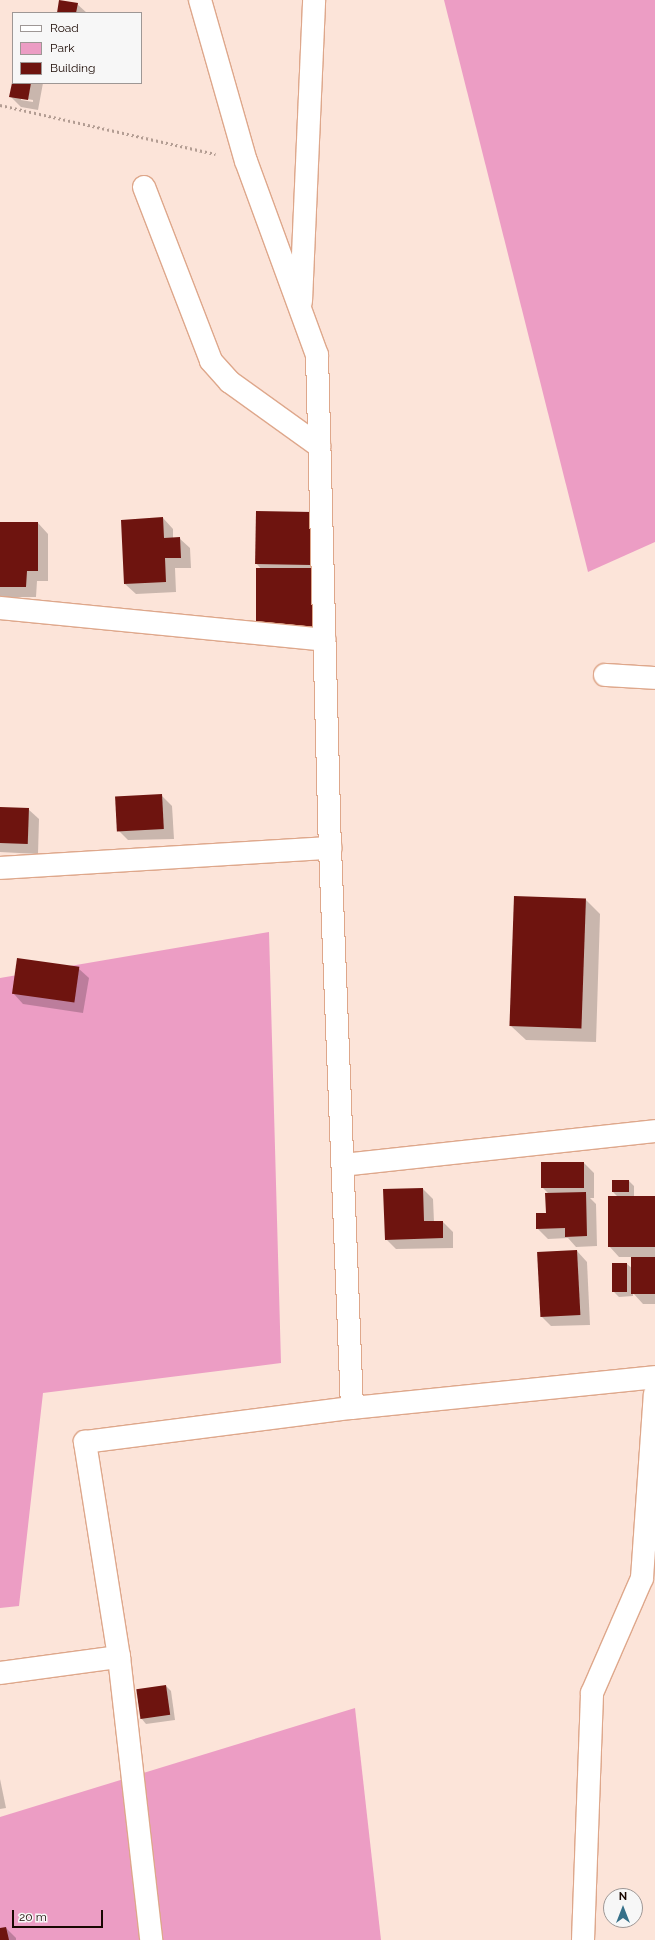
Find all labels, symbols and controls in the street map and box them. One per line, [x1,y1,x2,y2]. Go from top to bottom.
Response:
legend [12,12,142,84]
text: Road [50,21,79,35]
text: Park [50,41,75,55]
text: Building [50,61,96,75]
north arrow [603,1888,643,1928]
text: N [619,1890,627,1903]
scale bar [14,1902,105,1928]
text: 20 m [19,1910,47,1924]

